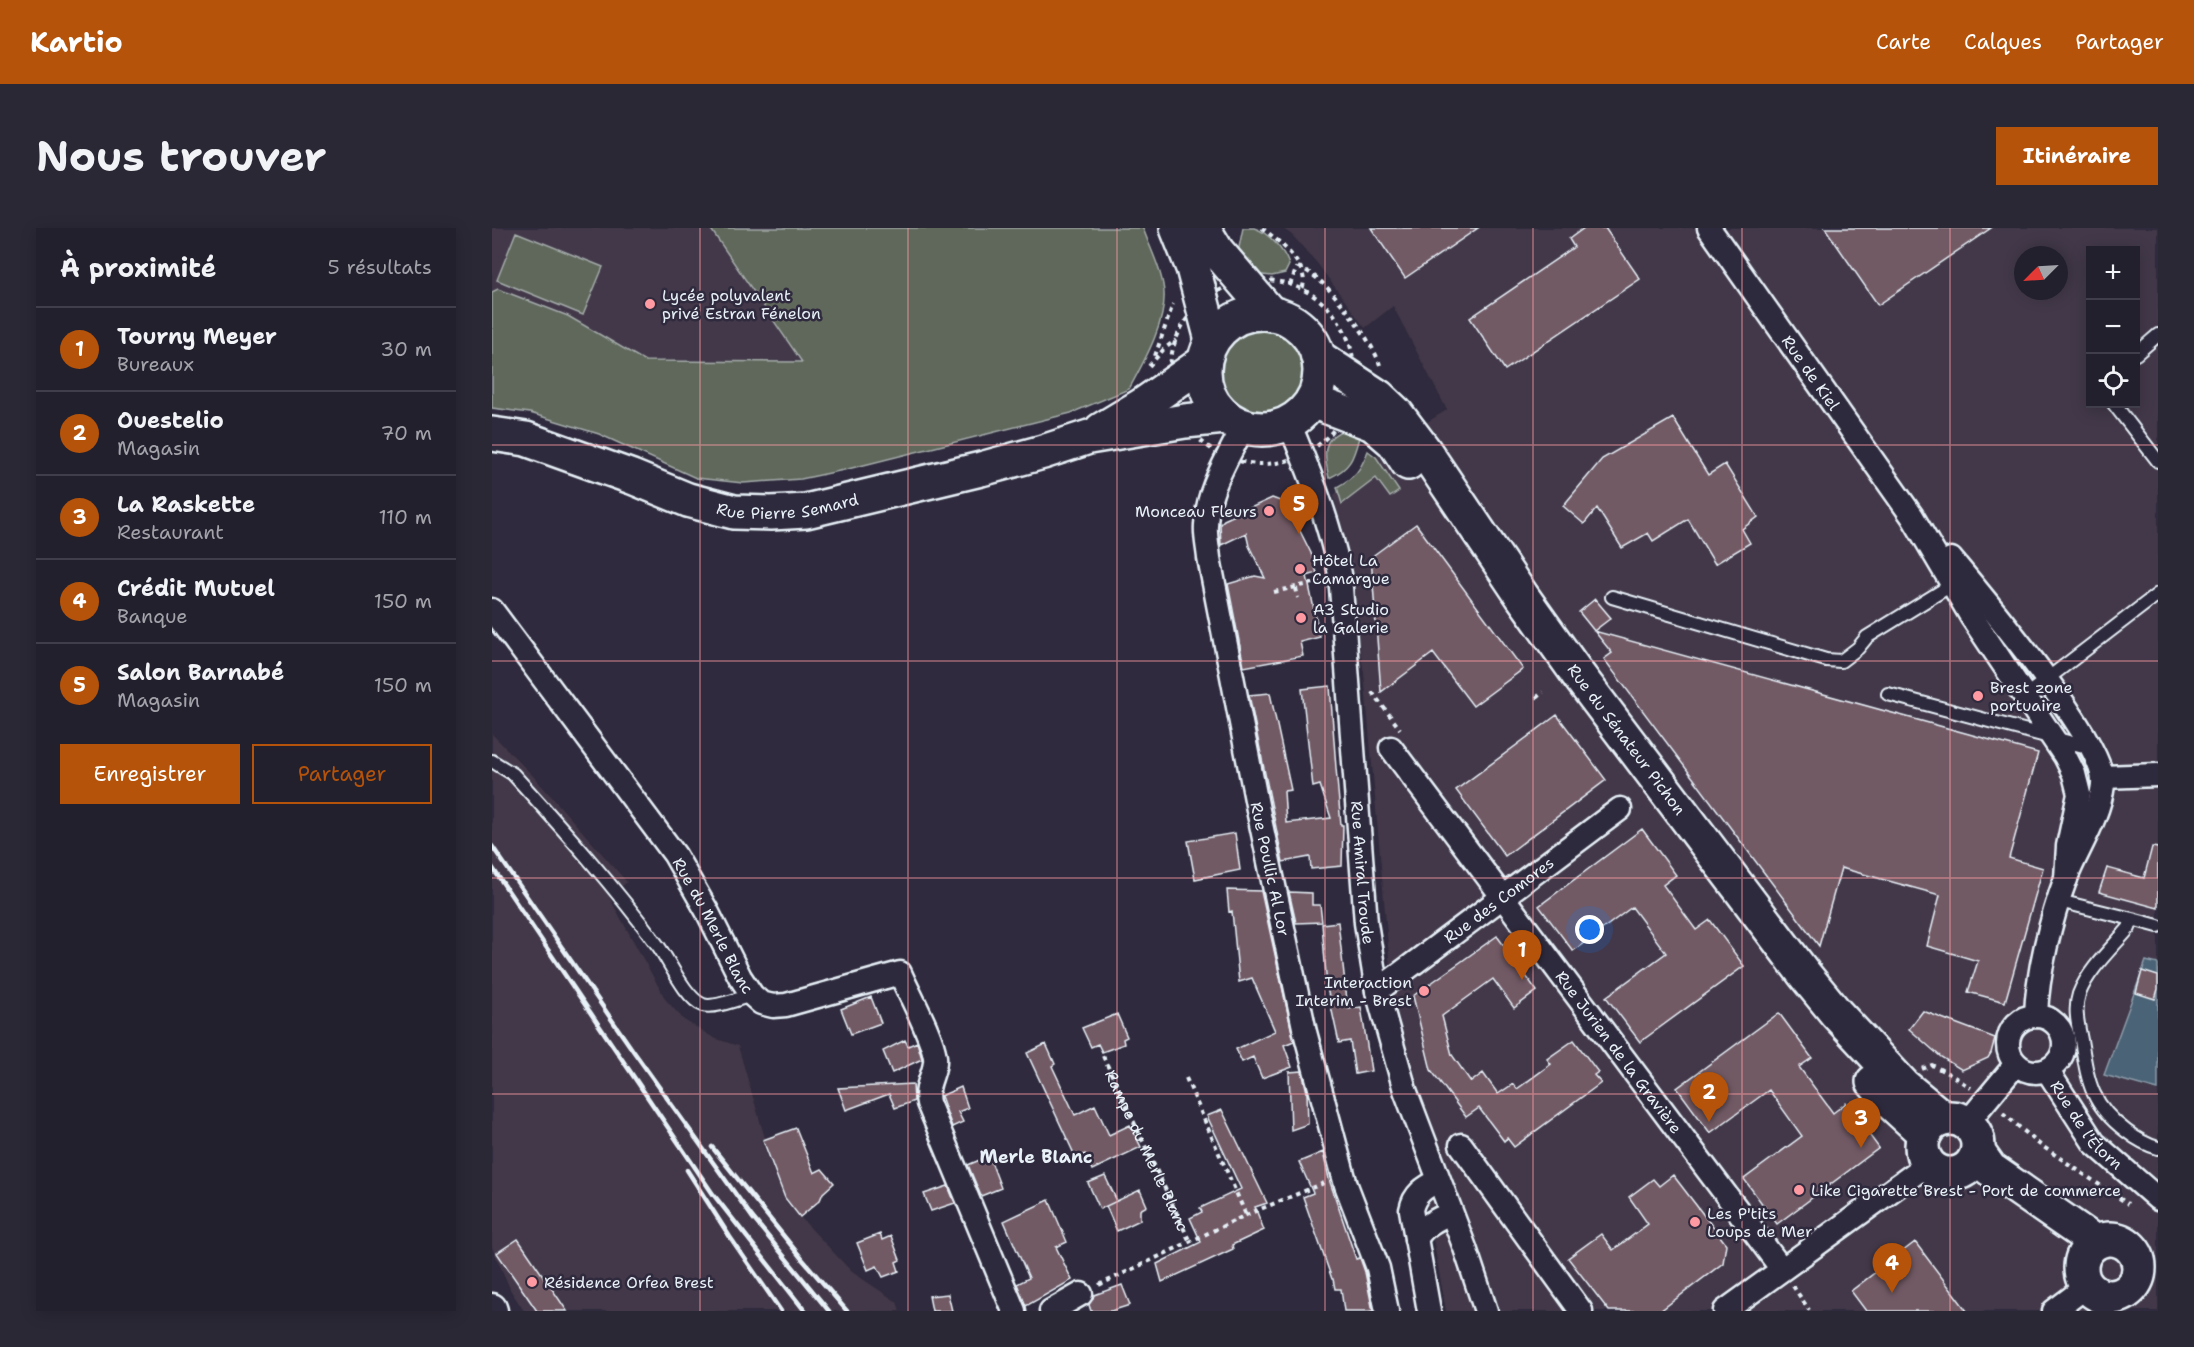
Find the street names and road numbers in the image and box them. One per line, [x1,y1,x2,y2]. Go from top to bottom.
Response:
street label: Rue de Kiel [1777,331,1844,415]
street label: Rue Pierre Semard [714,489,860,524]
street label: Rue du Sénateur Pichon [1563,660,1690,819]
street label: Rue Poullic Al Lor [1246,800,1294,938]
street label: Rue Amiral Troude [1346,800,1379,946]
street label: Rue des Comores [1440,852,1558,948]
street label: Rue du Merle Blanc [668,854,758,998]
street label: Rue Jurien de la Gravière [1551,967,1687,1138]
street label: Rampe du Merle Blanc [1100,1067,1193,1234]
street label: Rue de l'Élorn [2045,1077,2127,1174]

